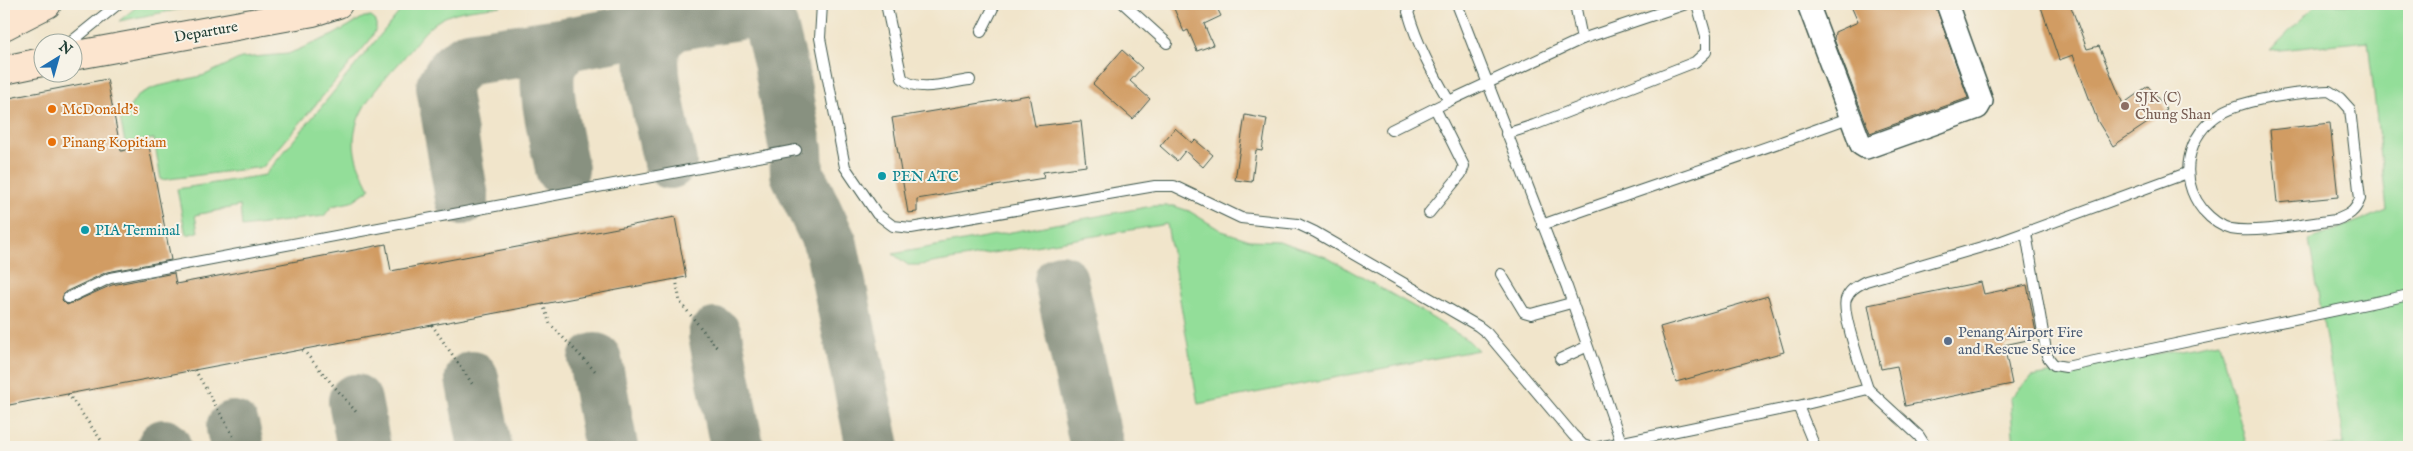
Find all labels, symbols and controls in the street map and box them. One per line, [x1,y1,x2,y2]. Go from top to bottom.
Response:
street label: Departure [173,17,239,47]
north arrow [32,32,82,82]
text: N [54,37,75,59]
place label: SJK (C) Chung Shan [2135,88,2211,124]
place label: McDonald's [62,100,138,119]
marker: SJK (C) Chung Shan [2119,100,2131,112]
marker: McDonald's [46,103,58,115]
place label: Pinang Kopitiam [62,133,167,152]
marker: Pinang Kopitiam [46,136,58,148]
place label: PEN ATC [892,167,959,186]
marker: PEN ATC [876,170,888,182]
place label: PIA Terminal [95,221,181,240]
marker: PIA Terminal [79,224,91,236]
place label: Penang Airport Fire and Rescue Service [1958,323,2083,359]
marker: Penang Airport Fire and Rescue Service [1942,335,1954,347]

